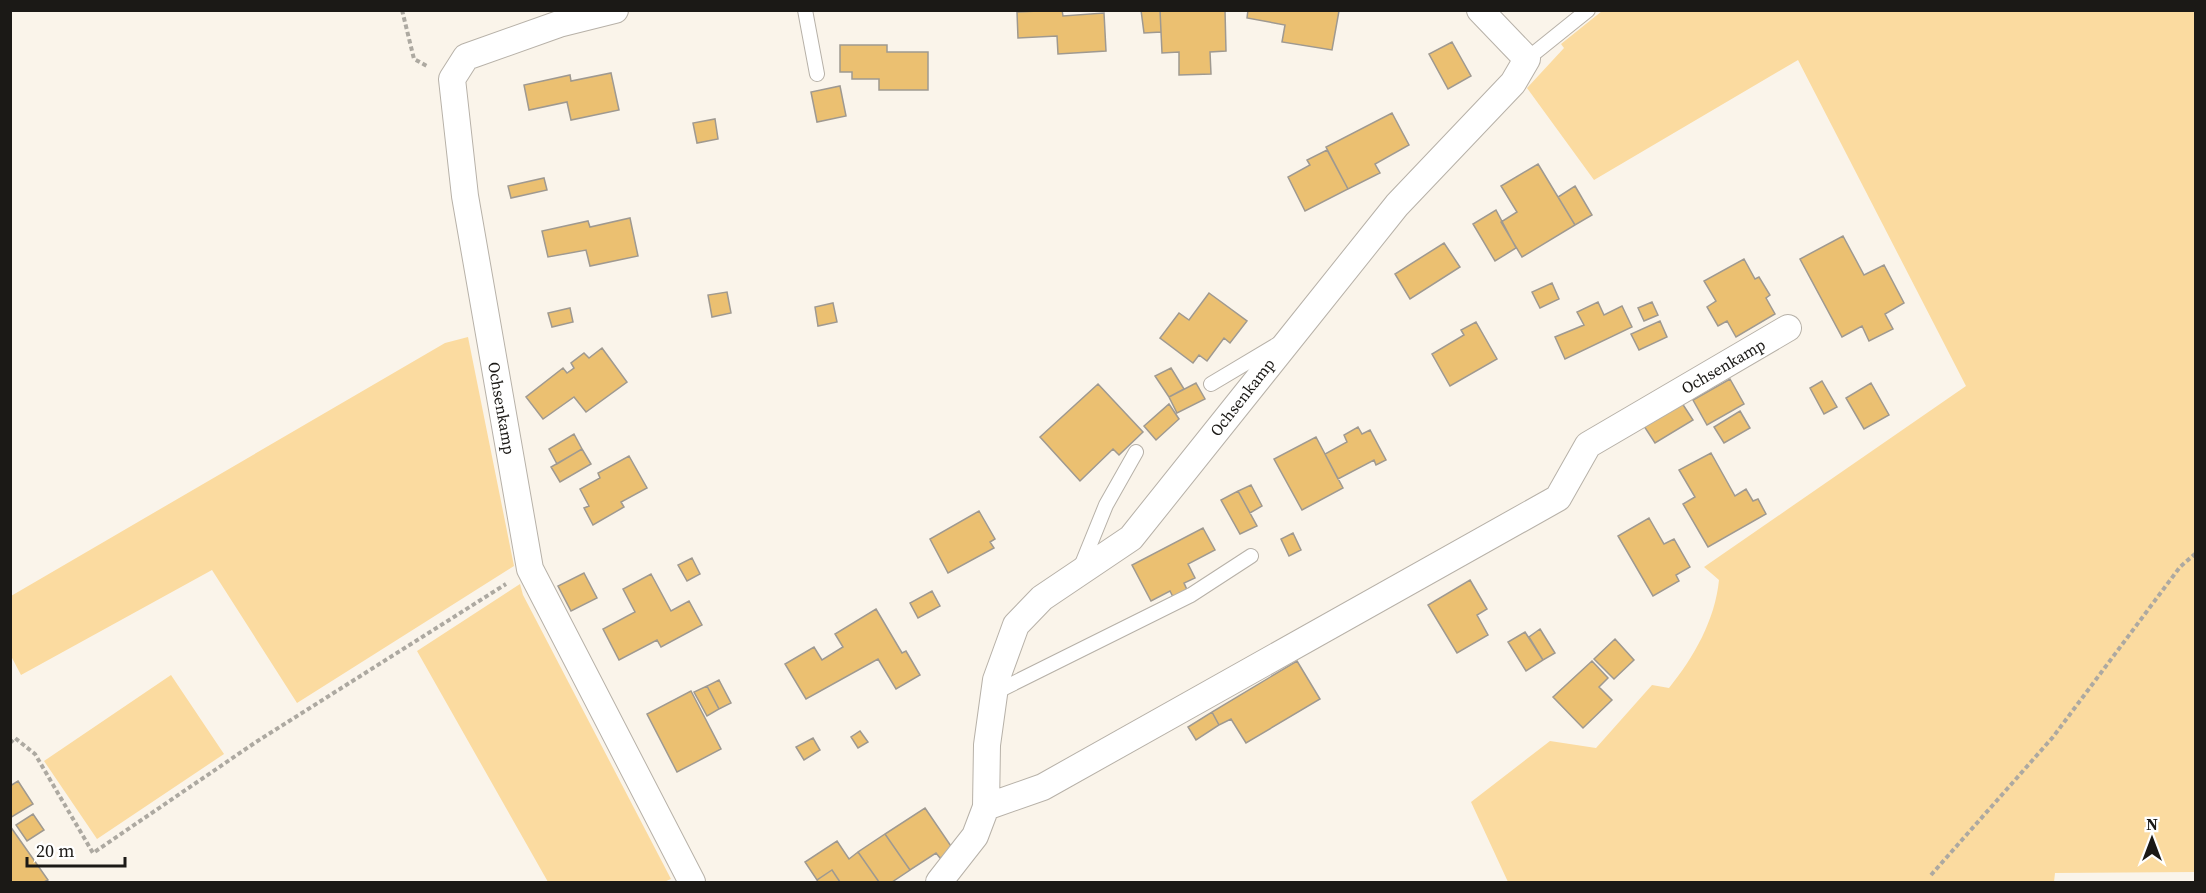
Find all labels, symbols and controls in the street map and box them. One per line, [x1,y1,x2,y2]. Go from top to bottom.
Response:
street label: Ochsenkamp [1677,333,1769,399]
street label: Ochsenkamp [1204,353,1280,441]
street label: Ochsenkamp [483,360,521,456]
north arrow [2122,809,2182,869]
text: N [2146,813,2158,835]
scale bar [27,830,124,868]
text: 20 m [36,838,74,863]

